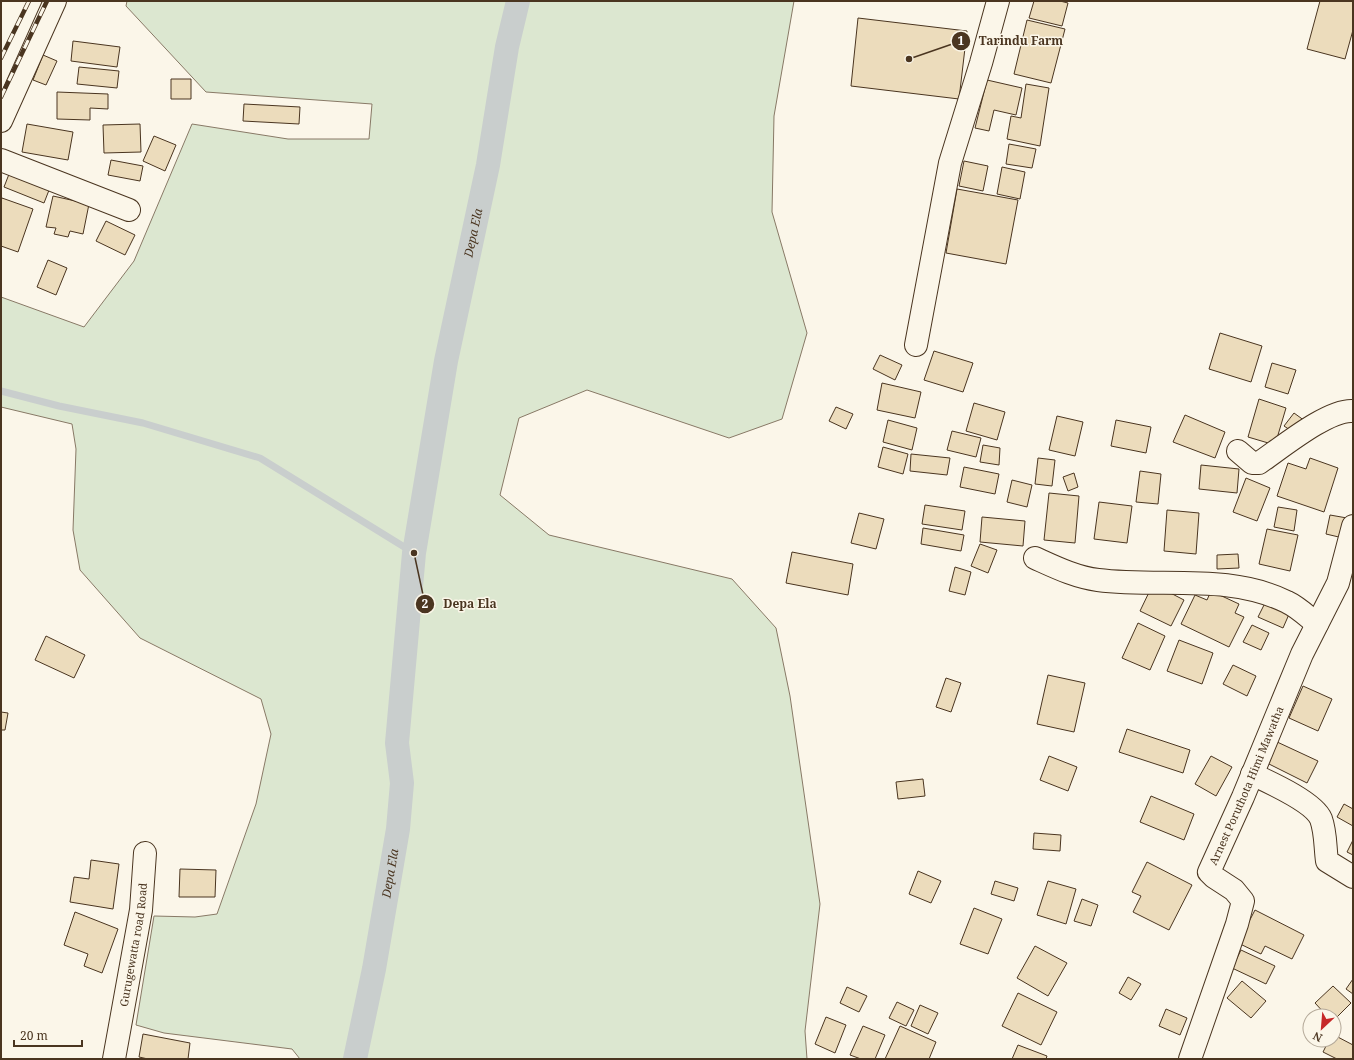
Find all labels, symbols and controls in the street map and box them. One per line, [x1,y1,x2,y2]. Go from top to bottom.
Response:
callout: Tarindu Farm [951,29,1071,53]
text: 1 [958,32,965,49]
text: Tarindu Farm [979,32,1063,49]
water label: Depa Ela [459,207,487,260]
callout: Depa Ela [415,592,504,616]
text: 2 [422,595,429,612]
text: Depa Ela [443,595,497,612]
street label: Arnest Poruthota Himi Mawatha [1205,704,1287,867]
water label: Depa Ela [377,847,402,900]
street label: Gurugewatta road Road [116,882,150,1008]
north arrow [1302,1008,1342,1048]
scale bar [14,1022,82,1048]
text: 20 m [20,1027,48,1044]
text: N [1310,1029,1325,1046]

